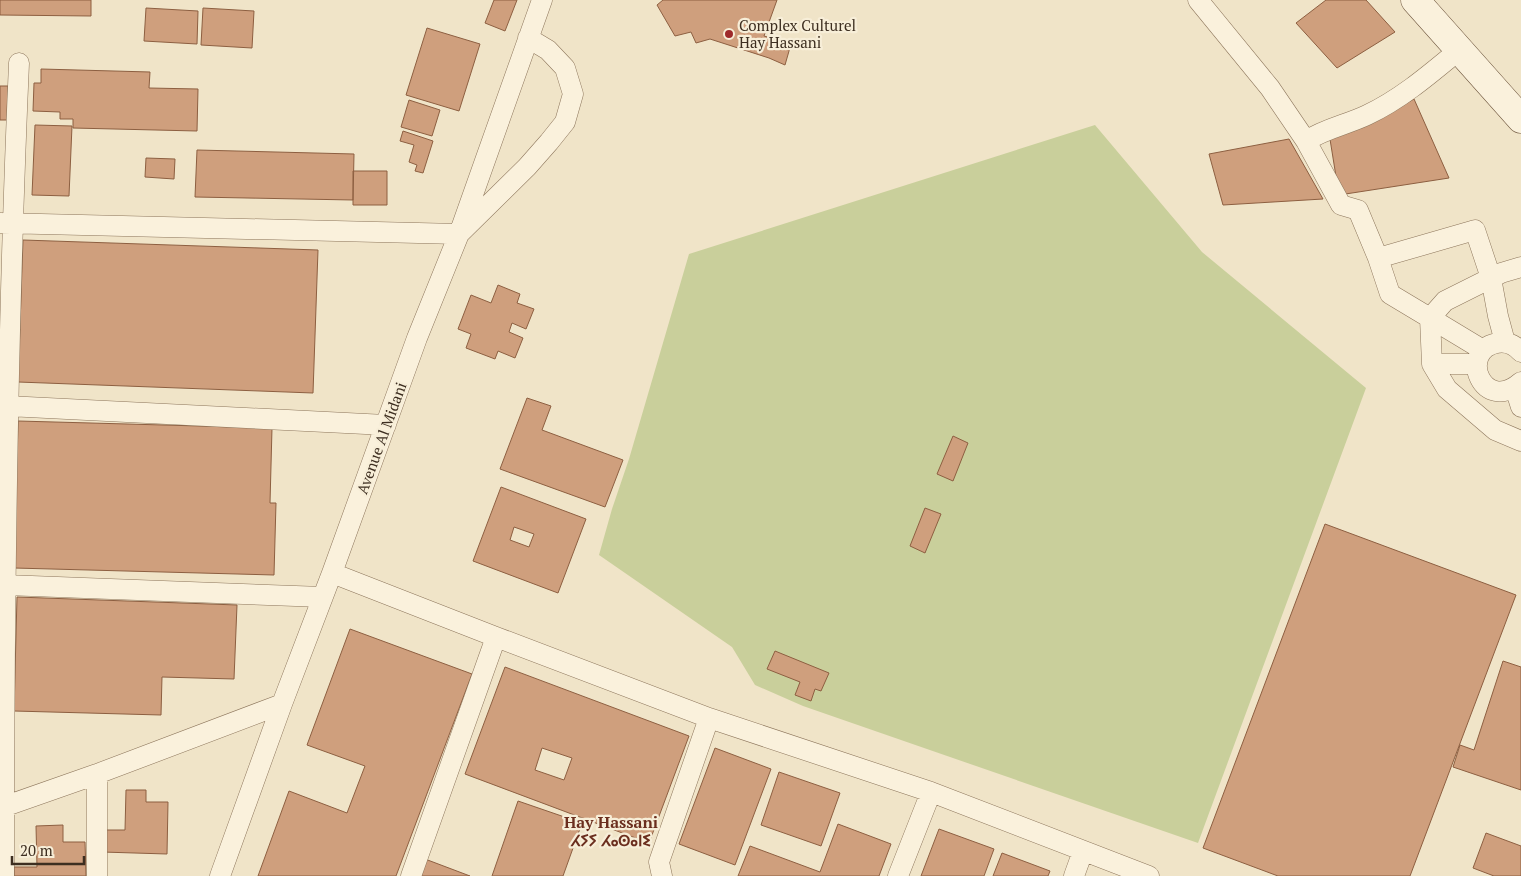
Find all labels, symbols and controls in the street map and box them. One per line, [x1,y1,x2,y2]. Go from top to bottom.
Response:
place label: Complex Culturel Hay Hassani [739,15,856,52]
marker: Complex Culturel Hay Hassani [723,28,735,40]
street label: Avenue Al Midani [351,379,411,497]
district label: Hay Hassani ⵃⵢⵢ ⵃⴰⵙⴰⵏⵉ [564,811,658,851]
scale bar [12,834,85,866]
text: 20 m [20,840,53,860]

